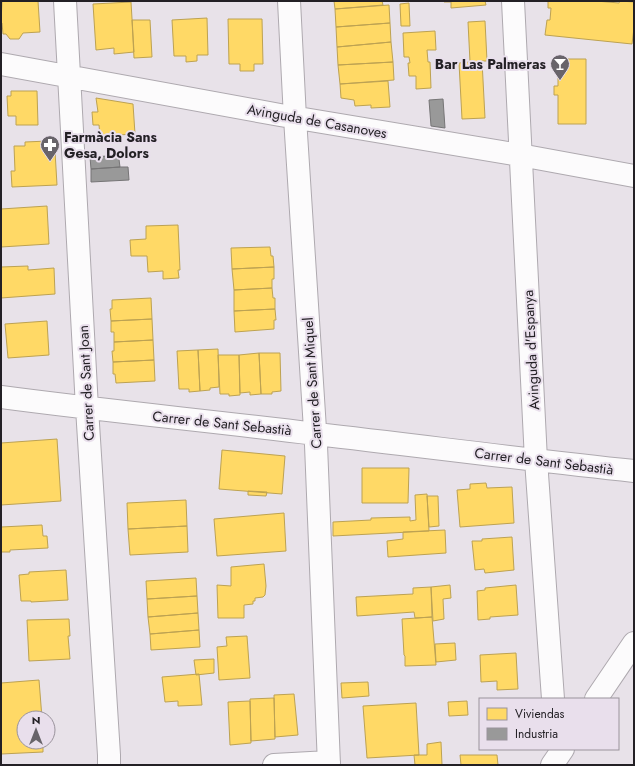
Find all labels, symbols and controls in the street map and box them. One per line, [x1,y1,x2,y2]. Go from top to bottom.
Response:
bar icon: Bar Las Palmeras [549,53,571,81]
place label: Bar Las Palmeras [435,54,547,74]
street label: Avinguda de Casanoves [246,99,389,143]
place label: Farmàcia Sans Gesa, Dolors [64,127,158,163]
pharmacy icon: Farmàcia Sans Gesa, Dolors [39,134,61,162]
street label: Avinguda d'Espanya [518,289,544,411]
street label: Carrer de Sant Miquel [297,317,327,449]
street label: Carrer de Sant Joan [73,325,99,441]
street label: Carrer de Sant Sebastià [152,406,292,440]
street label: Carrer de Sant Sebastià [473,443,615,479]
legend [479,698,619,750]
text: Viviendas [515,705,565,723]
north arrow [16,710,56,750]
text: N [32,712,40,728]
text: Industria [515,725,558,743]

